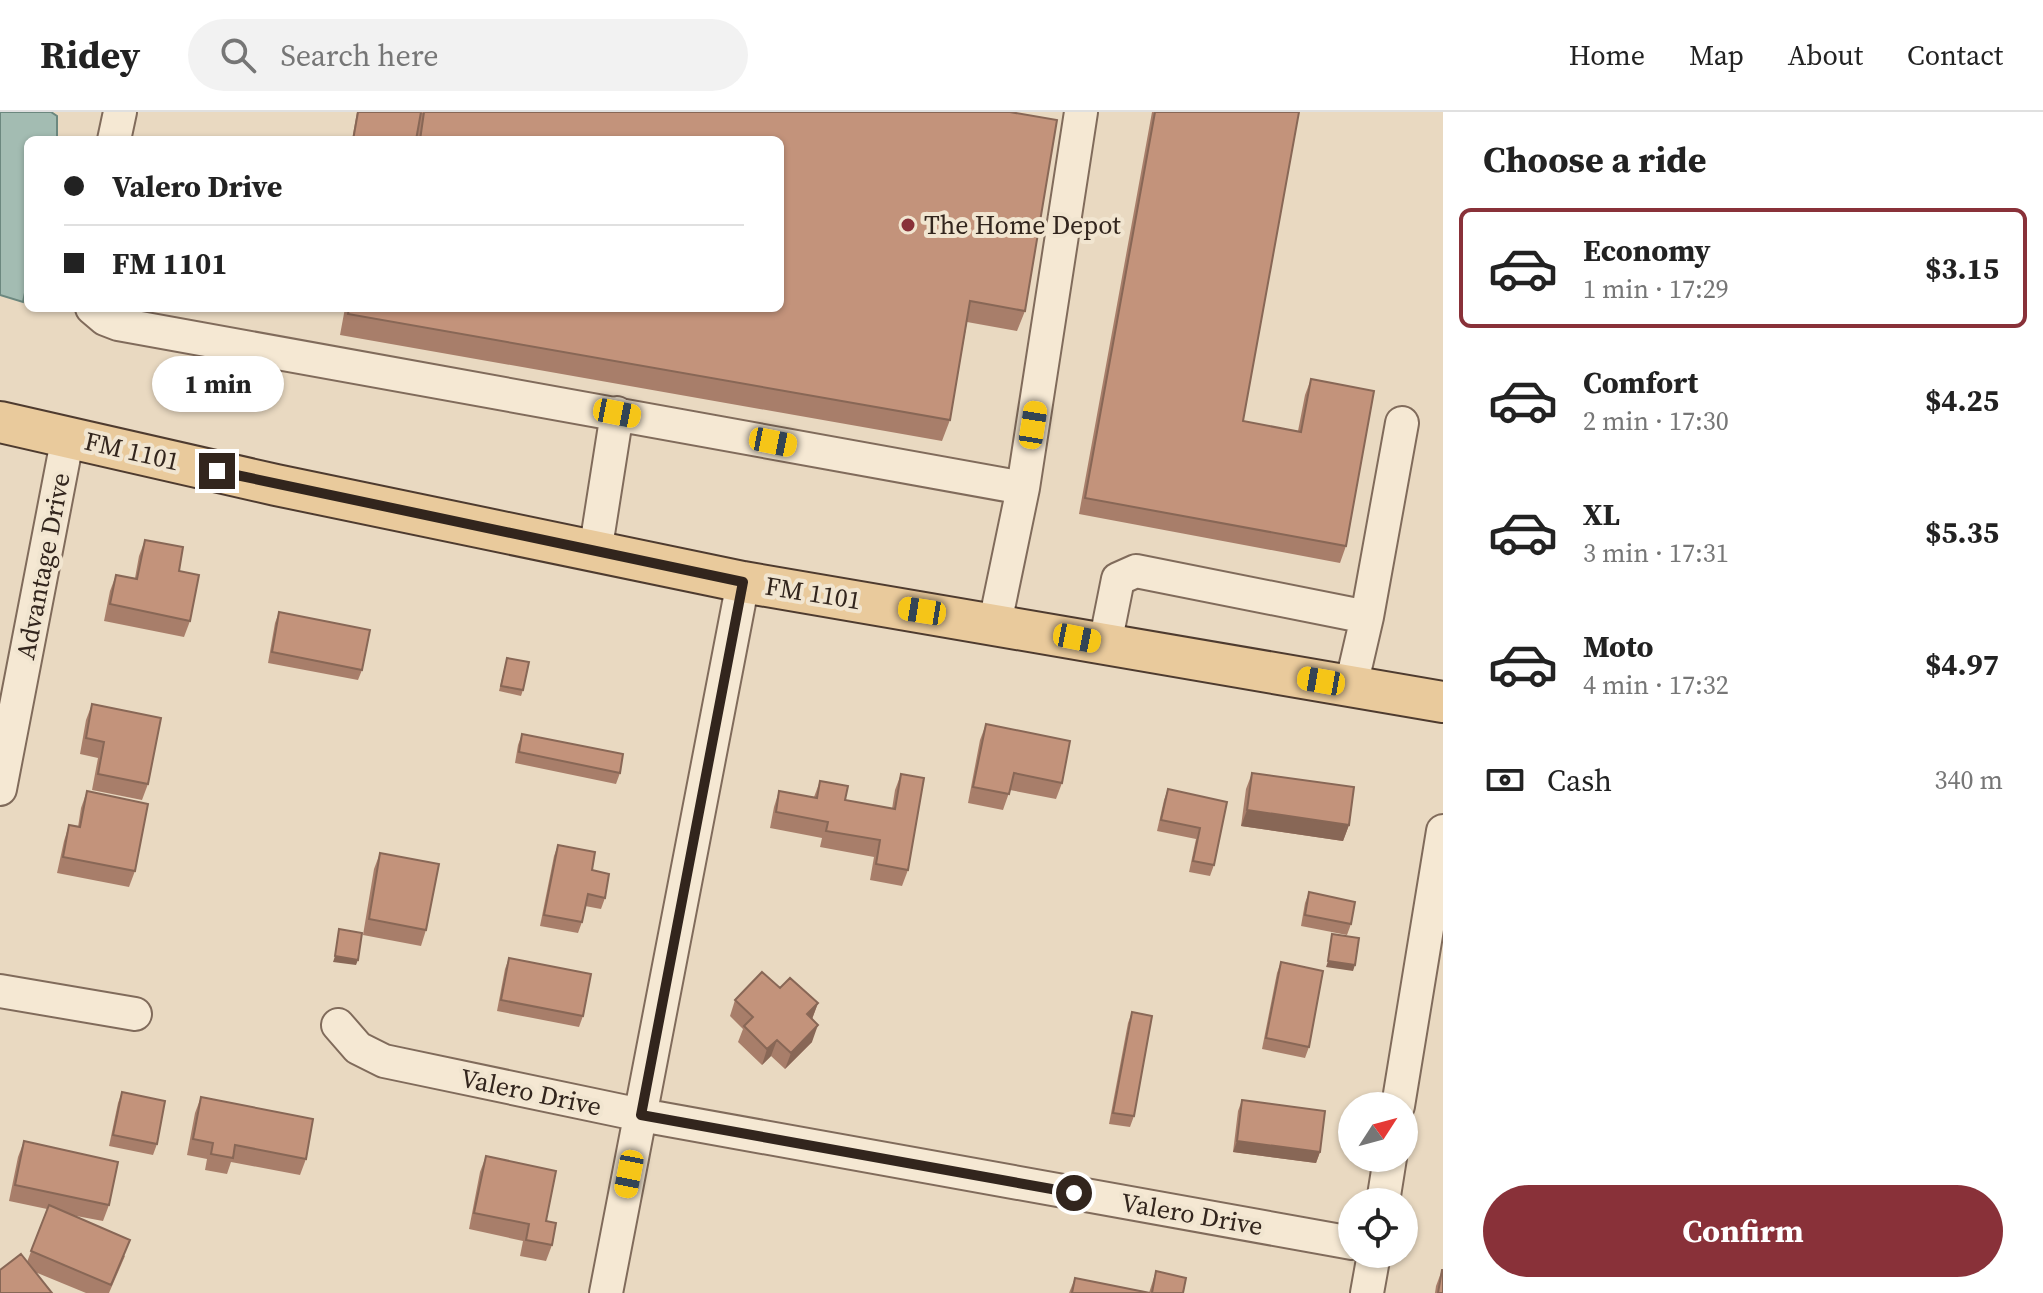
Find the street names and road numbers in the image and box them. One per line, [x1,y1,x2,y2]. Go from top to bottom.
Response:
street label: FM 1101 [81,423,183,479]
street label: Advantage Drive [7,470,79,662]
street label: FM 1101 [762,568,864,618]
street label: Valero Drive [457,1059,605,1125]
street label: Valero Drive [1118,1184,1266,1244]

